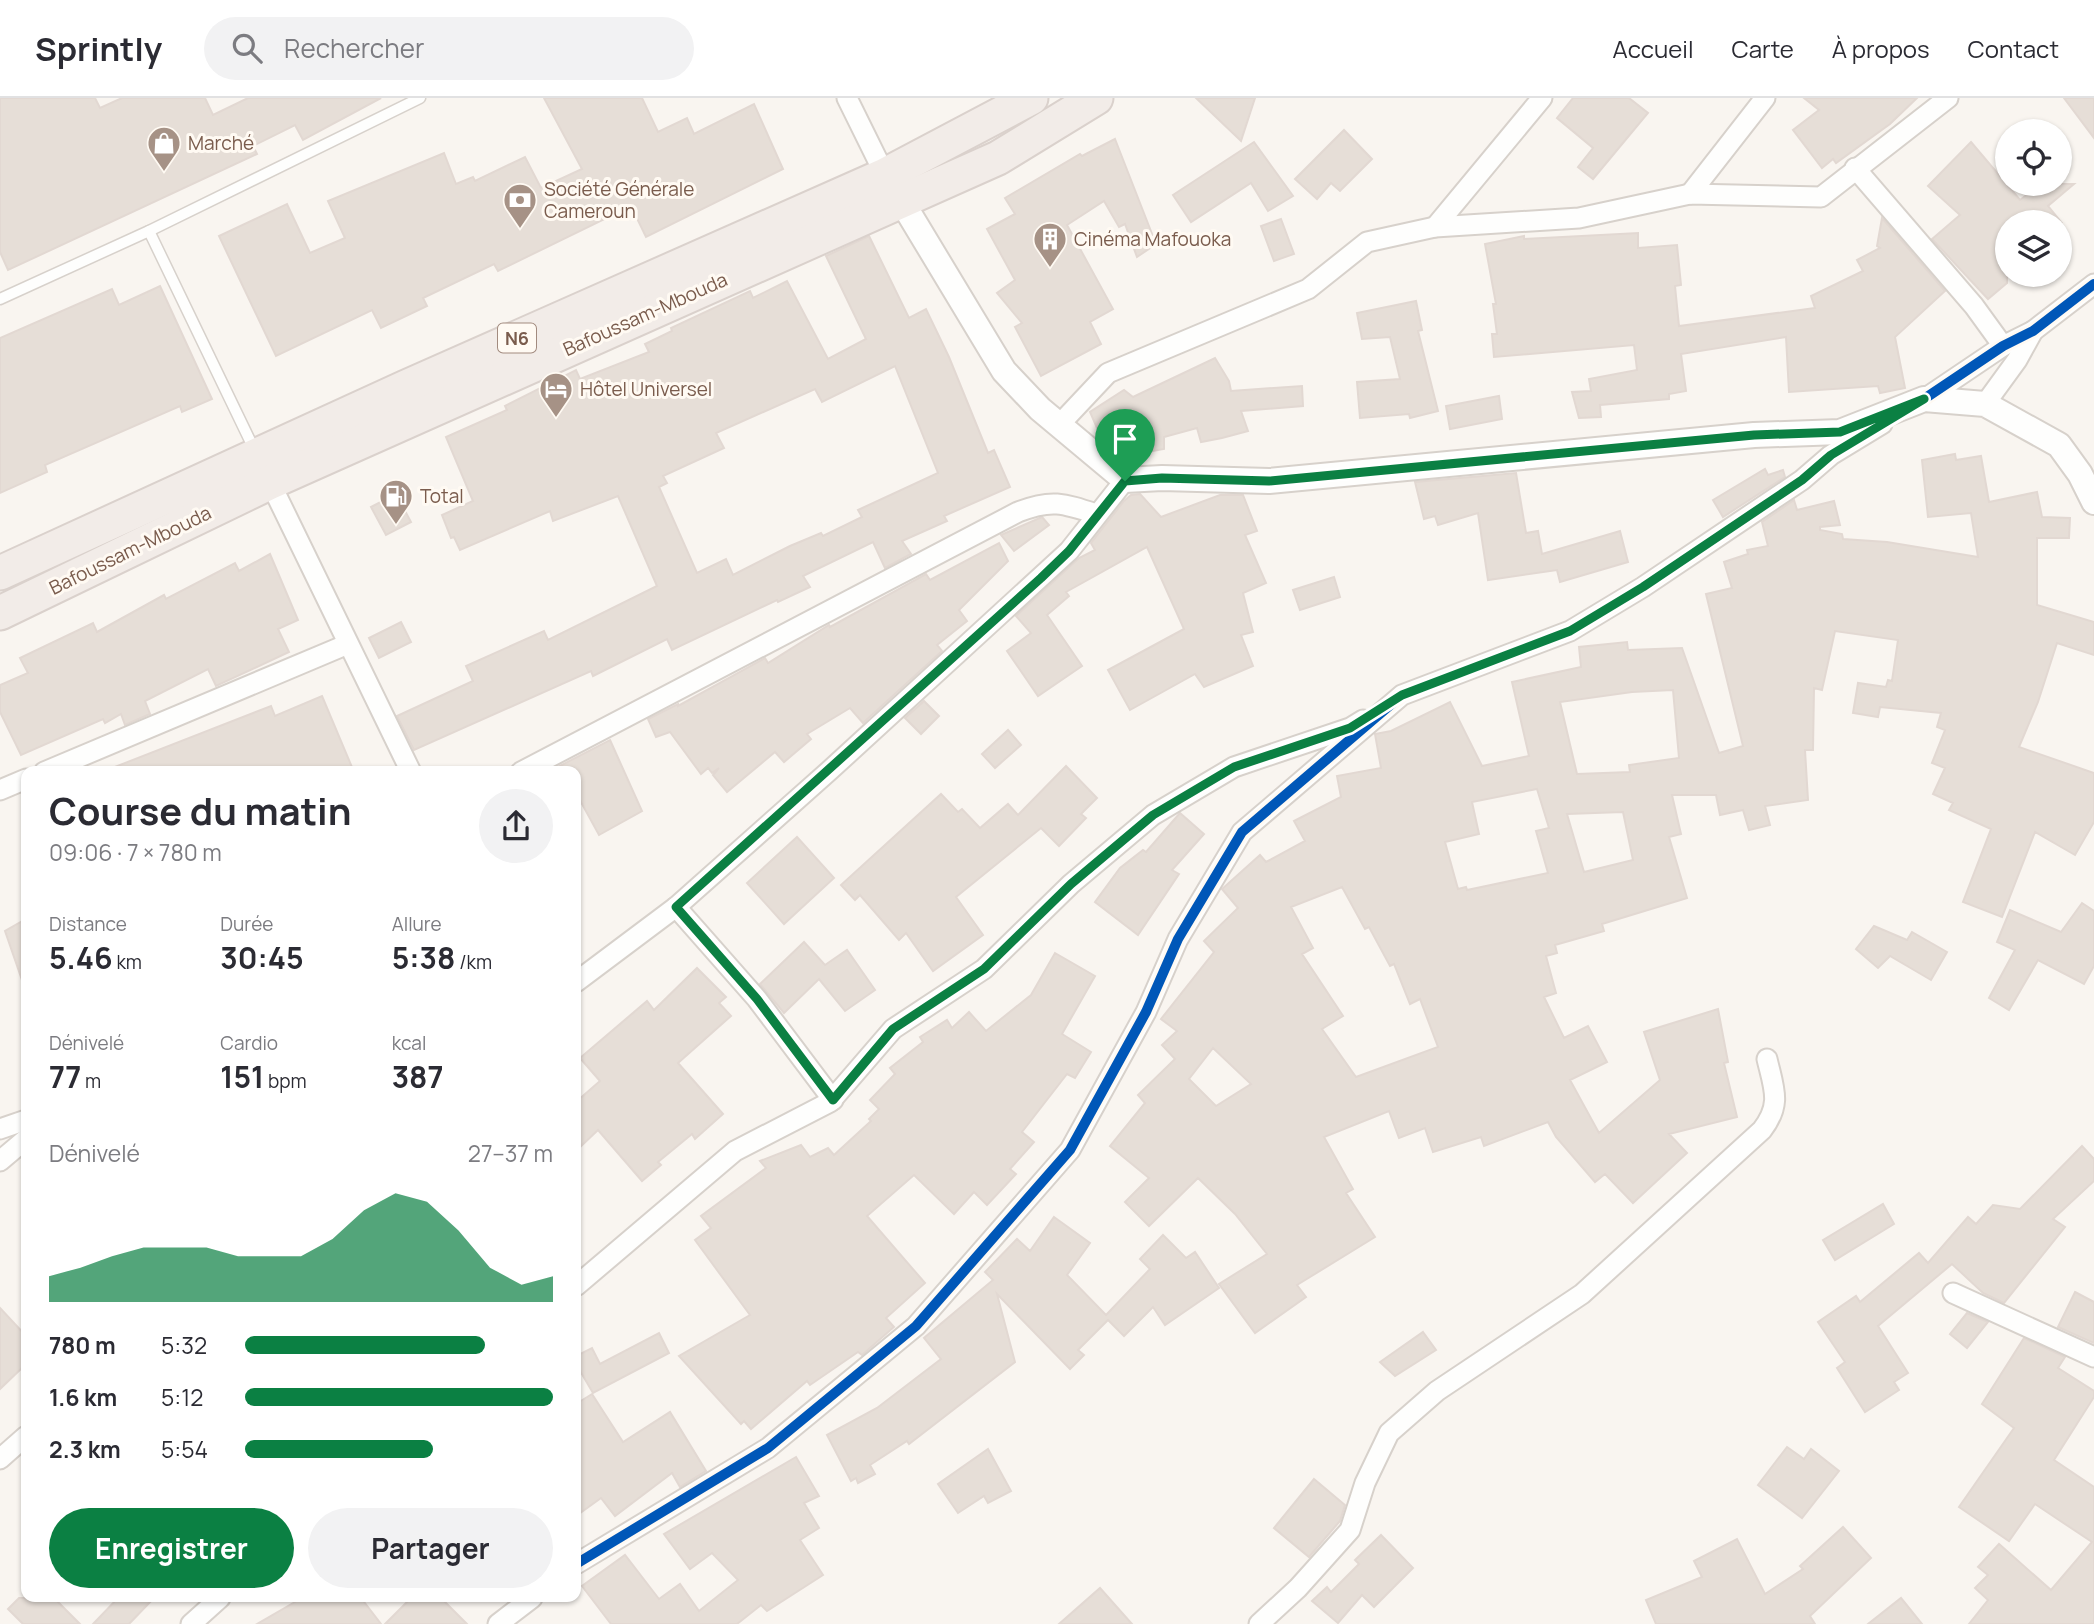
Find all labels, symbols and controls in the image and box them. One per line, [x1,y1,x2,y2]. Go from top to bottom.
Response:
search box [204,17,694,80]
text: Sprintly [35,26,162,71]
icon: search [228,29,266,67]
text: Rechercher [284,30,424,66]
text: Accueil [1613,32,1693,65]
text: Carte [1731,32,1794,65]
text: À propos [1832,32,1930,65]
text: Contact [1968,32,2059,65]
map controls [1995,119,2072,287]
button: locate [1995,119,2072,196]
shop icon: Marché [145,124,183,173]
place label: Marché [188,130,254,156]
place label: Société Générale Cameroun [544,176,694,224]
bank icon: Société Générale Cameroun [501,181,539,230]
button: layers [1995,210,2072,287]
building icon: Cinéma Mafouoka [1031,220,1069,269]
place label: Cinéma Mafouoka [1074,226,1231,252]
street label: Bafoussam-Mbouda [559,266,731,362]
road number: N6 [498,324,536,352]
hotel icon: Hôtel Universel [537,370,575,419]
place label: Hôtel Universel [580,376,712,402]
pin [1095,409,1155,481]
icon: arrive [1106,420,1144,458]
fuel station icon: Total [377,477,415,526]
place label: Total [420,483,464,509]
street label: Bafoussam-Mbouda [45,499,215,601]
text: Course du matin [49,784,352,836]
button: share [479,789,553,863]
text: 09:06 · 7 × 780 m [49,836,222,868]
text: Distance [49,911,127,937]
text: Durée [220,911,273,937]
text: Allure [392,911,442,937]
text: 5.46 [49,937,113,978]
text: 30:45 [220,937,304,978]
text: 5:38 [392,937,455,978]
text: km [113,949,142,975]
text: /km [455,949,492,975]
text: Dénivelé [49,1030,124,1056]
text: Cardio [220,1030,278,1056]
text: kcal [392,1030,426,1056]
text: 77 [49,1056,81,1097]
text: 151 [220,1056,264,1097]
text: 387 [392,1056,443,1097]
text: m [81,1068,101,1094]
text: bpm [264,1068,307,1094]
text: Dénivelé [49,1137,140,1169]
text: 27–37 m [468,1137,553,1169]
text: 780 m [49,1329,116,1361]
text: 5:32 [161,1329,207,1361]
text: 1.6 km [49,1381,117,1413]
text: 5:12 [161,1381,203,1413]
text: 2.3 km [49,1433,121,1465]
text: 5:54 [161,1433,208,1465]
button: Enregistrer [49,1508,294,1588]
button: Partager [308,1508,553,1588]

